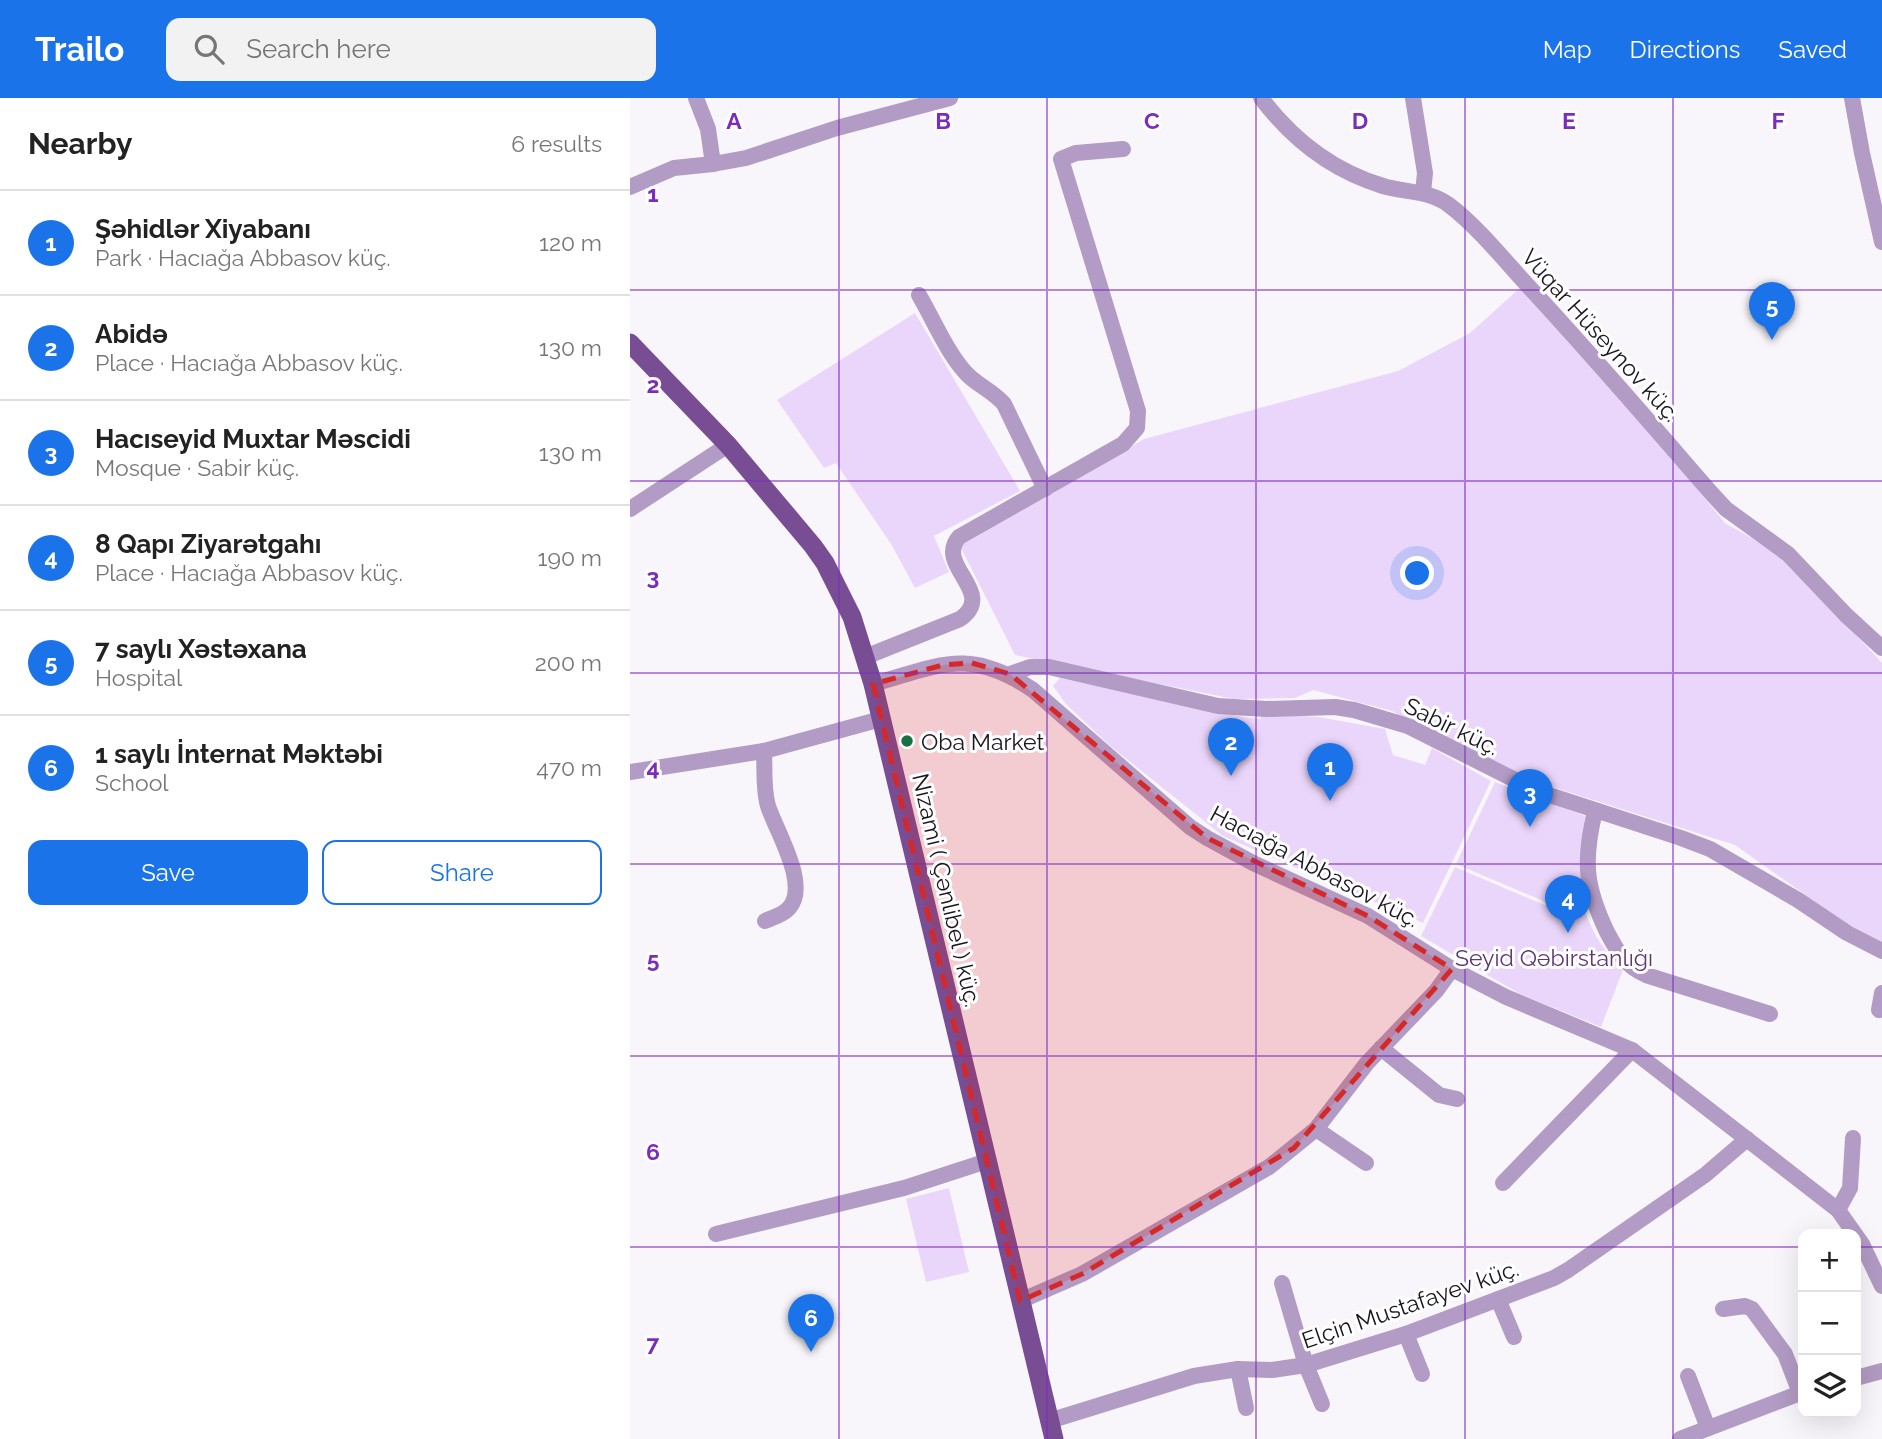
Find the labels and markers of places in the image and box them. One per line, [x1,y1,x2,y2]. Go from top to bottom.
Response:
pin: 5 [1749,282,1795,340]
pin: 2 [1208,718,1254,776]
place label: Oba Market [921,728,1044,755]
marker: Oba Market [899,733,915,749]
pin: 1 [1307,743,1353,801]
pin: 3 [1507,769,1553,827]
pin: 4 [1545,875,1591,933]
pin: 6 [788,1294,834,1352]

